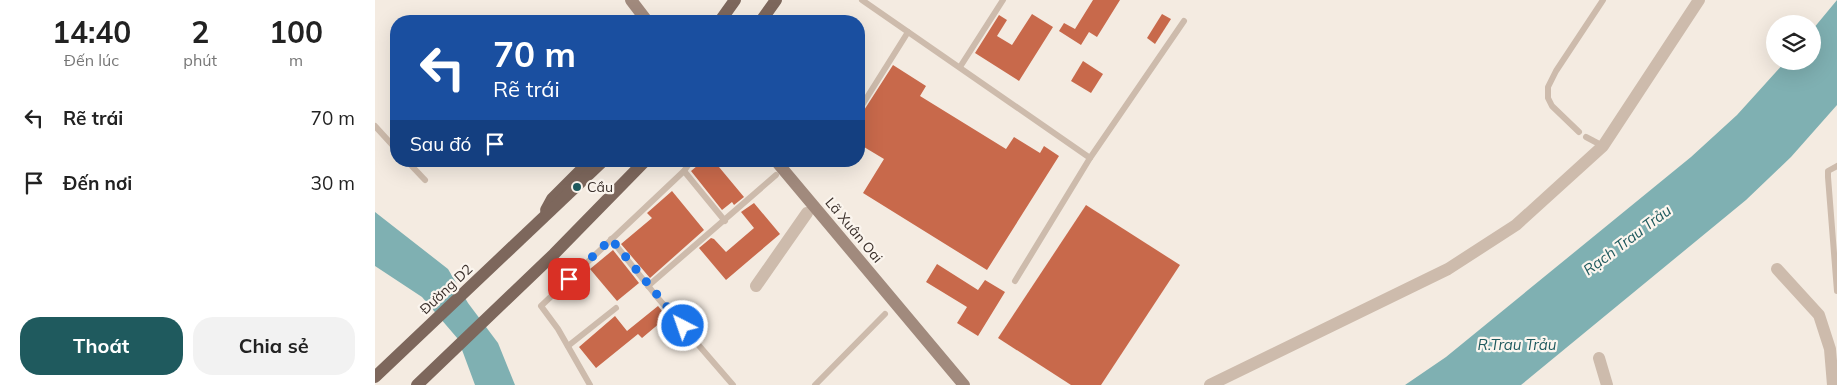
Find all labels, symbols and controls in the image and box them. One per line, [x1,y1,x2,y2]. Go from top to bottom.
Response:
text: 14:40 [52,13,131,51]
text: 2 [191,13,209,51]
text: 100 [269,13,323,51]
map controls [1766,15,1821,70]
button: layers [1766,15,1821,70]
text: 70 m [493,32,576,76]
icon: left [410,35,475,100]
text: Đến lúc [64,50,119,70]
text: phút [183,50,217,70]
text: m [289,50,303,70]
text: Rẽ trái [493,75,560,103]
icon: left [20,104,48,132]
text: Rẽ trái [63,106,123,130]
text: 70 m [311,106,355,130]
icon: arrive [481,130,509,158]
text: Sau đó [410,132,471,156]
icon: arrive [20,169,48,197]
text: Đến nơi [63,171,132,195]
text: 30 m [311,171,355,195]
place label: Cầu [587,178,613,196]
marker: Cầu [571,181,583,193]
street label: Lã Xuân Oai [821,194,887,266]
water label: Rạch Trau Trảu [1579,200,1675,279]
pin [548,258,590,300]
street label: Đường D2 [416,260,476,318]
icon: arrive [555,265,583,293]
position arrow [656,299,708,351]
button: Thoát [20,317,183,375]
button: Chia sẻ [193,317,355,375]
water label: R.Trau Trảu [1478,335,1557,354]

